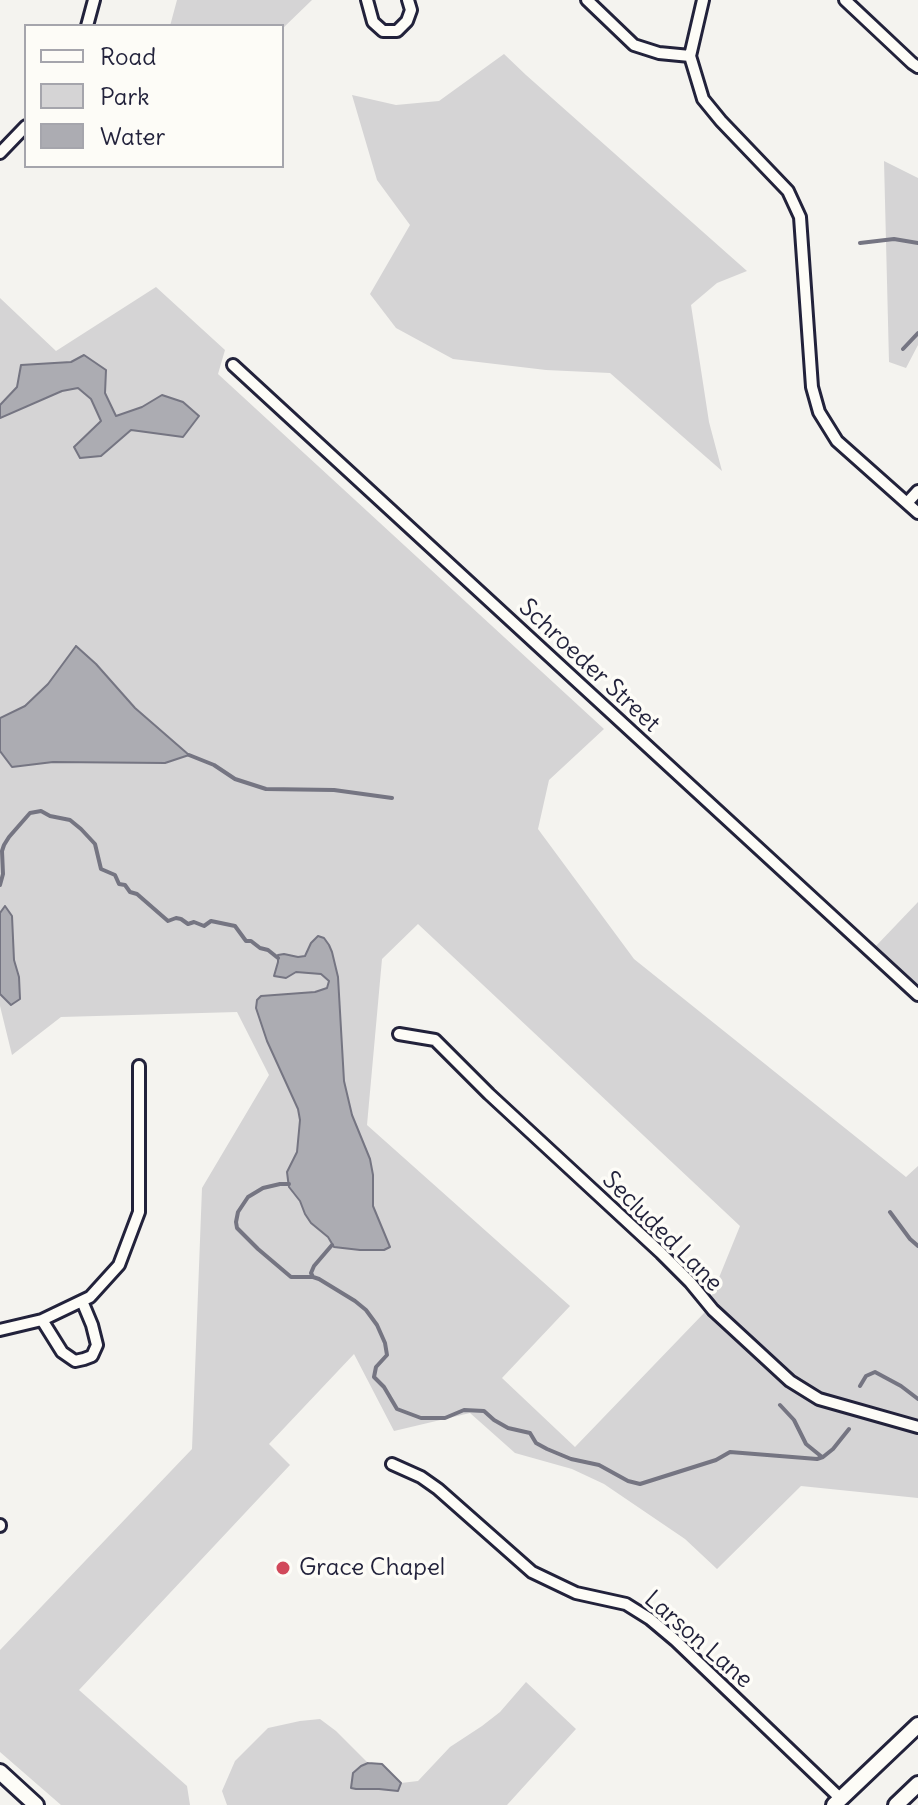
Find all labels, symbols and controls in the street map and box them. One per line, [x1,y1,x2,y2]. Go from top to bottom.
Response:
legend [24,24,284,168]
text: Road [100,41,156,71]
text: Park [100,81,150,111]
text: Water [100,121,165,151]
street label: Schroeder Street [513,593,665,739]
street label: Secluded Lane [596,1166,728,1298]
place label: Grace Chapel [299,1554,445,1582]
marker: Grace Chapel [274,1559,292,1577]
street label: Larson Lane [638,1585,758,1695]

